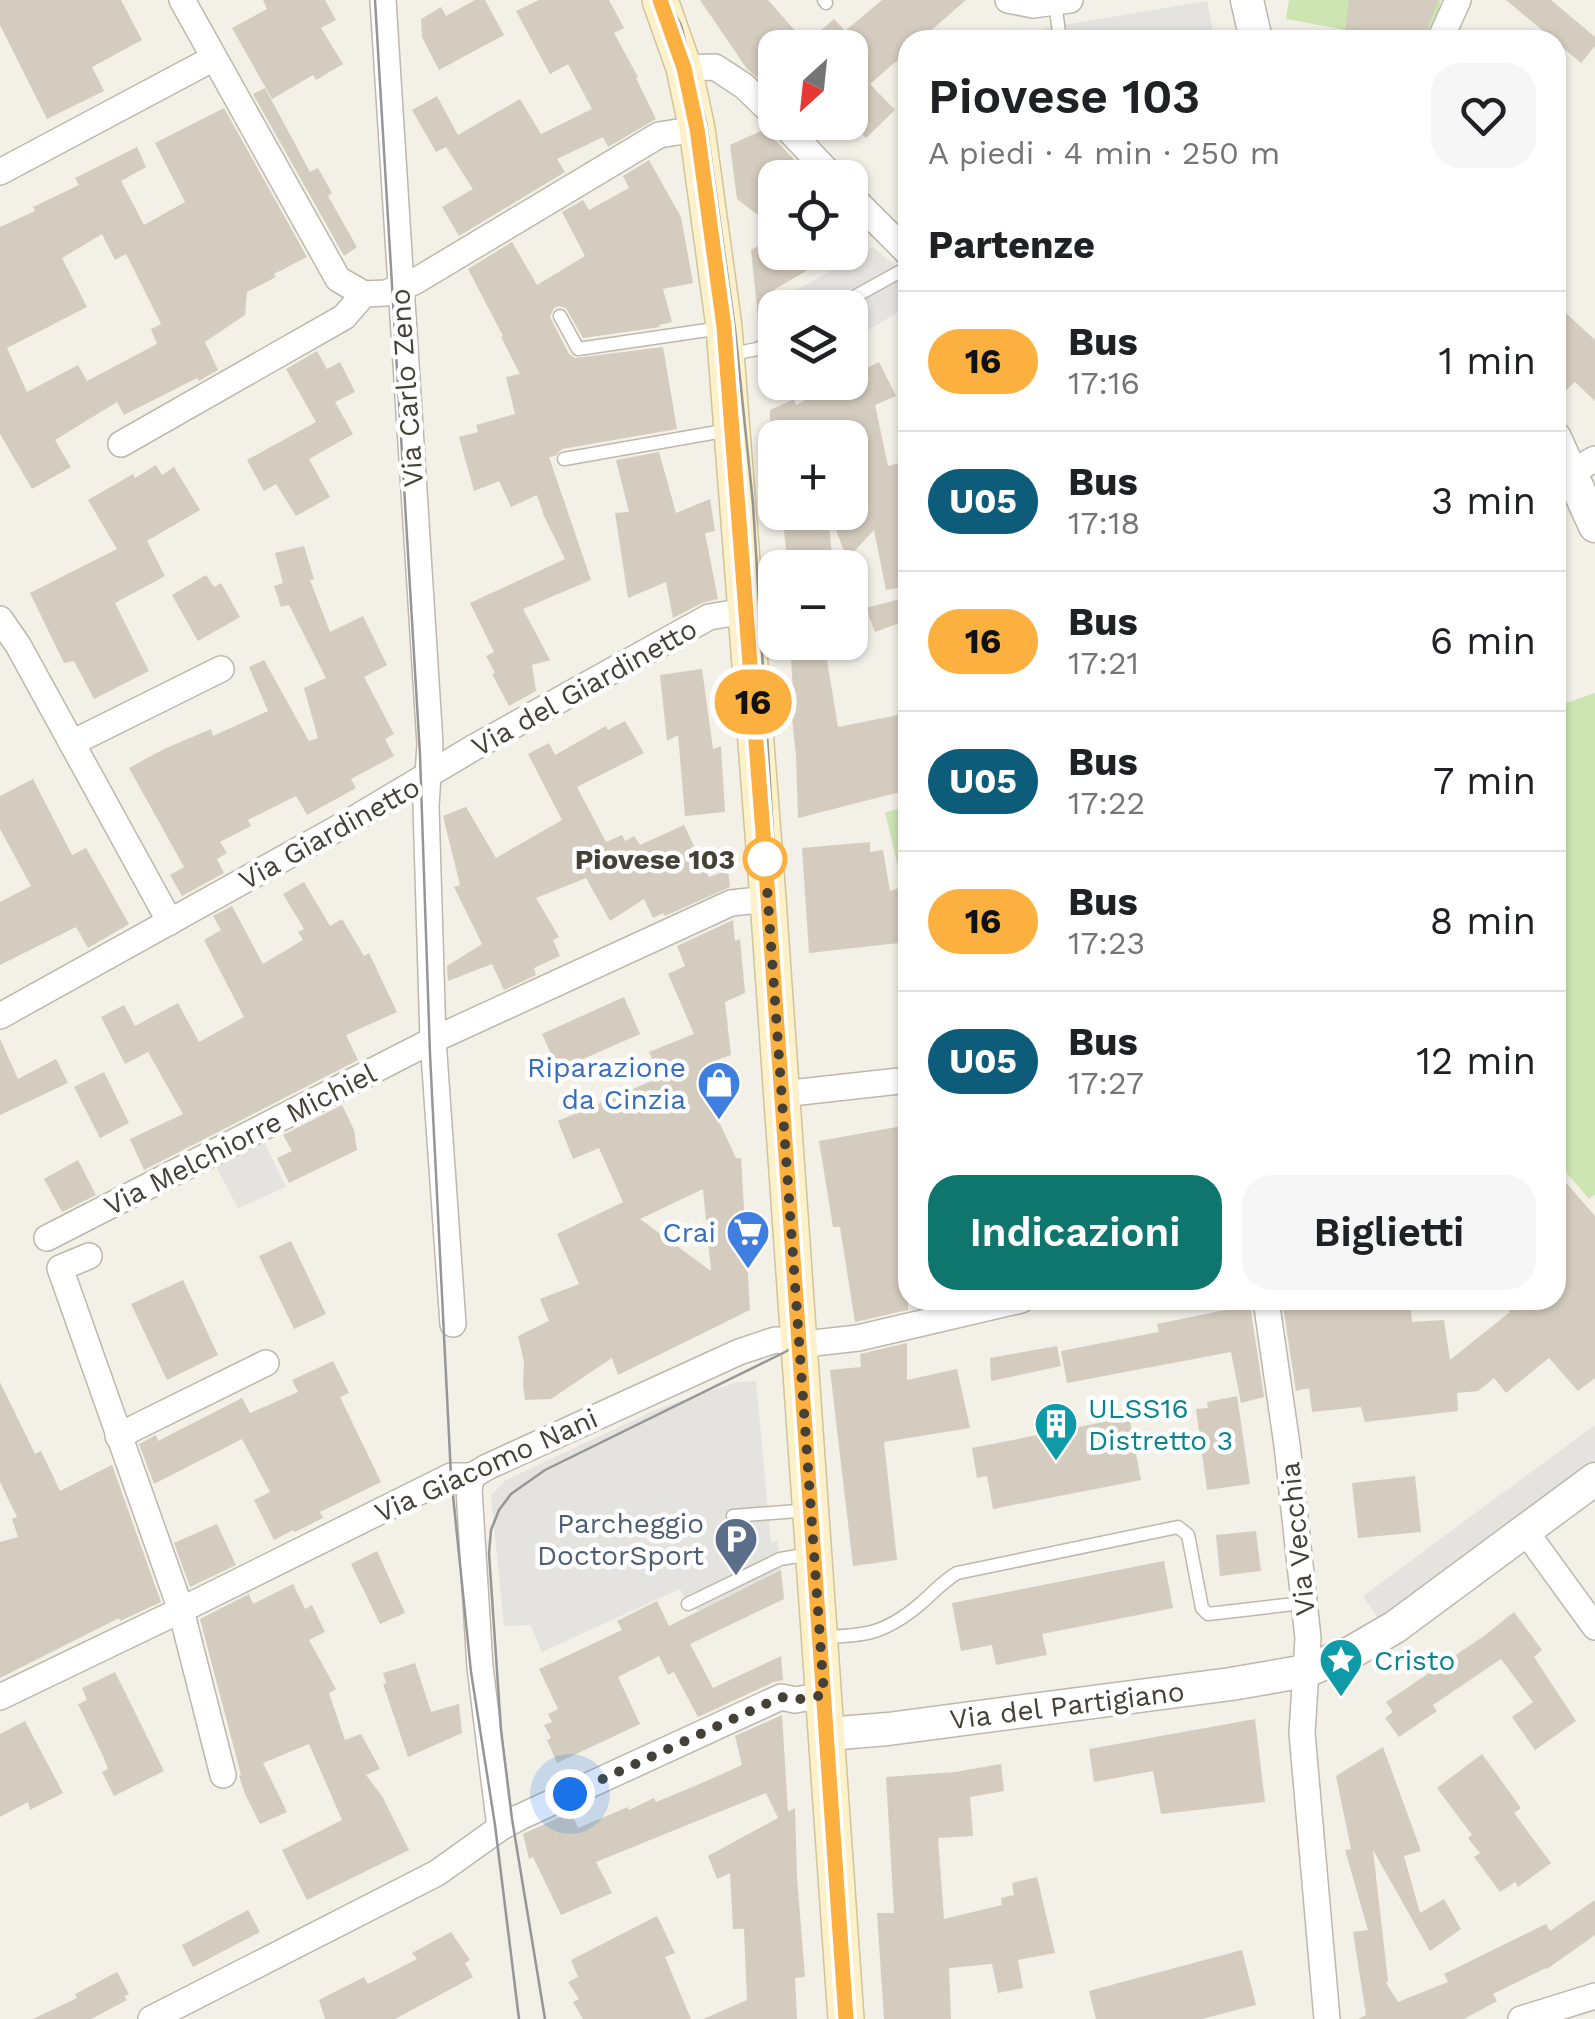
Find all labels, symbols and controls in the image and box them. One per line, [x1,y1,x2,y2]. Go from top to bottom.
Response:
north arrow [758,30,868,140]
map controls [758,30,868,660]
button: heart [1431,63,1536,168]
text: Piovese 103 [928,68,1200,125]
text: A piedi · 4 min · 250 m [928,134,1280,172]
button: locate [758,160,868,270]
text: Partenze [928,223,1095,267]
street label: Via Carlo Zeno [383,288,430,488]
button: layers [758,290,868,400]
text: Bus [1068,320,1138,364]
text: 1 min [1438,339,1536,383]
text: 16 [965,340,1001,382]
text: 17:16 [1068,364,1140,402]
button: + [758,420,868,530]
text: Bus [1068,460,1138,504]
text: 3 min [1431,479,1536,523]
text: U05 [949,480,1017,522]
text: 17:18 [1068,504,1140,542]
button: − [758,550,868,660]
text: Bus [1068,600,1138,644]
street label: Via del Giardinetto [466,612,703,763]
text: 6 min [1430,619,1536,663]
text: 16 [965,620,1001,662]
text: 17:21 [1068,644,1139,682]
line badge: 16 [708,670,798,734]
text: 16 [735,681,771,723]
text: Bus [1068,740,1138,784]
text: 7 min [1433,759,1536,803]
text: U05 [949,760,1017,802]
street label: Via Giardinetto [233,770,425,897]
text: 17:22 [1068,784,1145,822]
marker: Piovese 103 [744,838,786,880]
place label: Piovese 103 [575,843,735,876]
text: Bus [1068,880,1138,924]
text: 8 min [1430,899,1536,943]
text: 16 [965,900,1001,942]
text: 17:23 [1068,924,1145,962]
text: Bus [1068,1020,1138,1064]
text: 12 min [1416,1039,1536,1083]
text: U05 [949,1040,1017,1082]
place label: Riparazione da Cinzia [527,1051,686,1116]
street label: Via Melchiorre Michiel [99,1056,382,1222]
shop icon: Riparazione da Cinzia [696,1060,742,1121]
text: 17:27 [1068,1064,1144,1102]
button: Indicazioni [928,1175,1222,1290]
button: Biglietti [1242,1175,1536,1290]
supermarket icon: Crai [725,1209,771,1270]
place label: Crai [662,1216,716,1249]
place label: ULSS16 Distretto 3 [1088,1392,1233,1457]
street label: Via Giacomo Nani [370,1401,603,1529]
building icon: ULSS16 Distretto 3 [1033,1401,1079,1462]
street label: Via Vecchia [1273,1460,1322,1617]
place label: Parcheggio DoctorSport [537,1507,704,1572]
parking icon: Parcheggio DoctorSport [713,1516,759,1577]
place icon: Cristo [1318,1637,1364,1698]
place label: Cristo [1374,1644,1455,1677]
street label: Via del Partigiano [948,1675,1186,1736]
your location [545,1769,595,1819]

